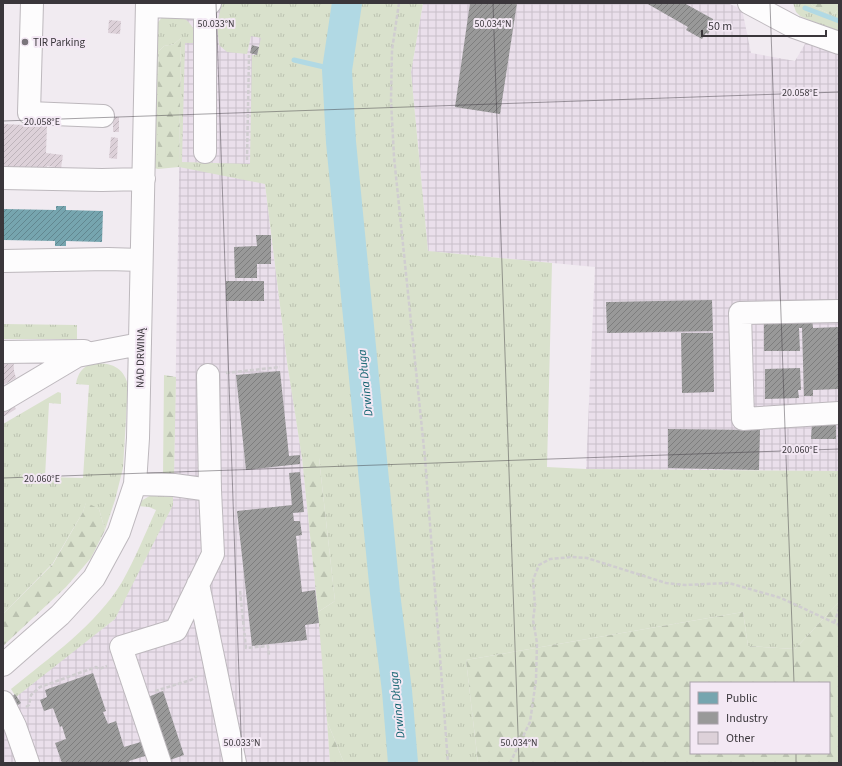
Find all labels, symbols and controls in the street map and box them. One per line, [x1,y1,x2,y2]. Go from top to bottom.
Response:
scale bar [702,12,826,38]
text: 50.033°N [197,17,235,31]
text: 50.034°N [474,17,512,31]
text: 50 m [708,18,732,35]
place label: TIR Parking [33,35,86,50]
marker: TIR Parking [20,37,30,47]
text: 20.058°E [782,86,818,100]
text: 20.058°E [24,115,60,129]
street label: NAD DRWINĄ [132,327,149,388]
water label: Drwina Długa [353,348,377,417]
text: 20.060°E [782,443,818,457]
text: 20.060°E [24,472,60,486]
water label: Drwina Długa [385,670,409,739]
legend [690,682,830,754]
text: Public [726,690,758,707]
text: Industry [726,710,768,727]
text: Other [726,730,756,747]
text: 50.033°N [223,736,261,750]
text: 50.034°N [500,736,538,750]

